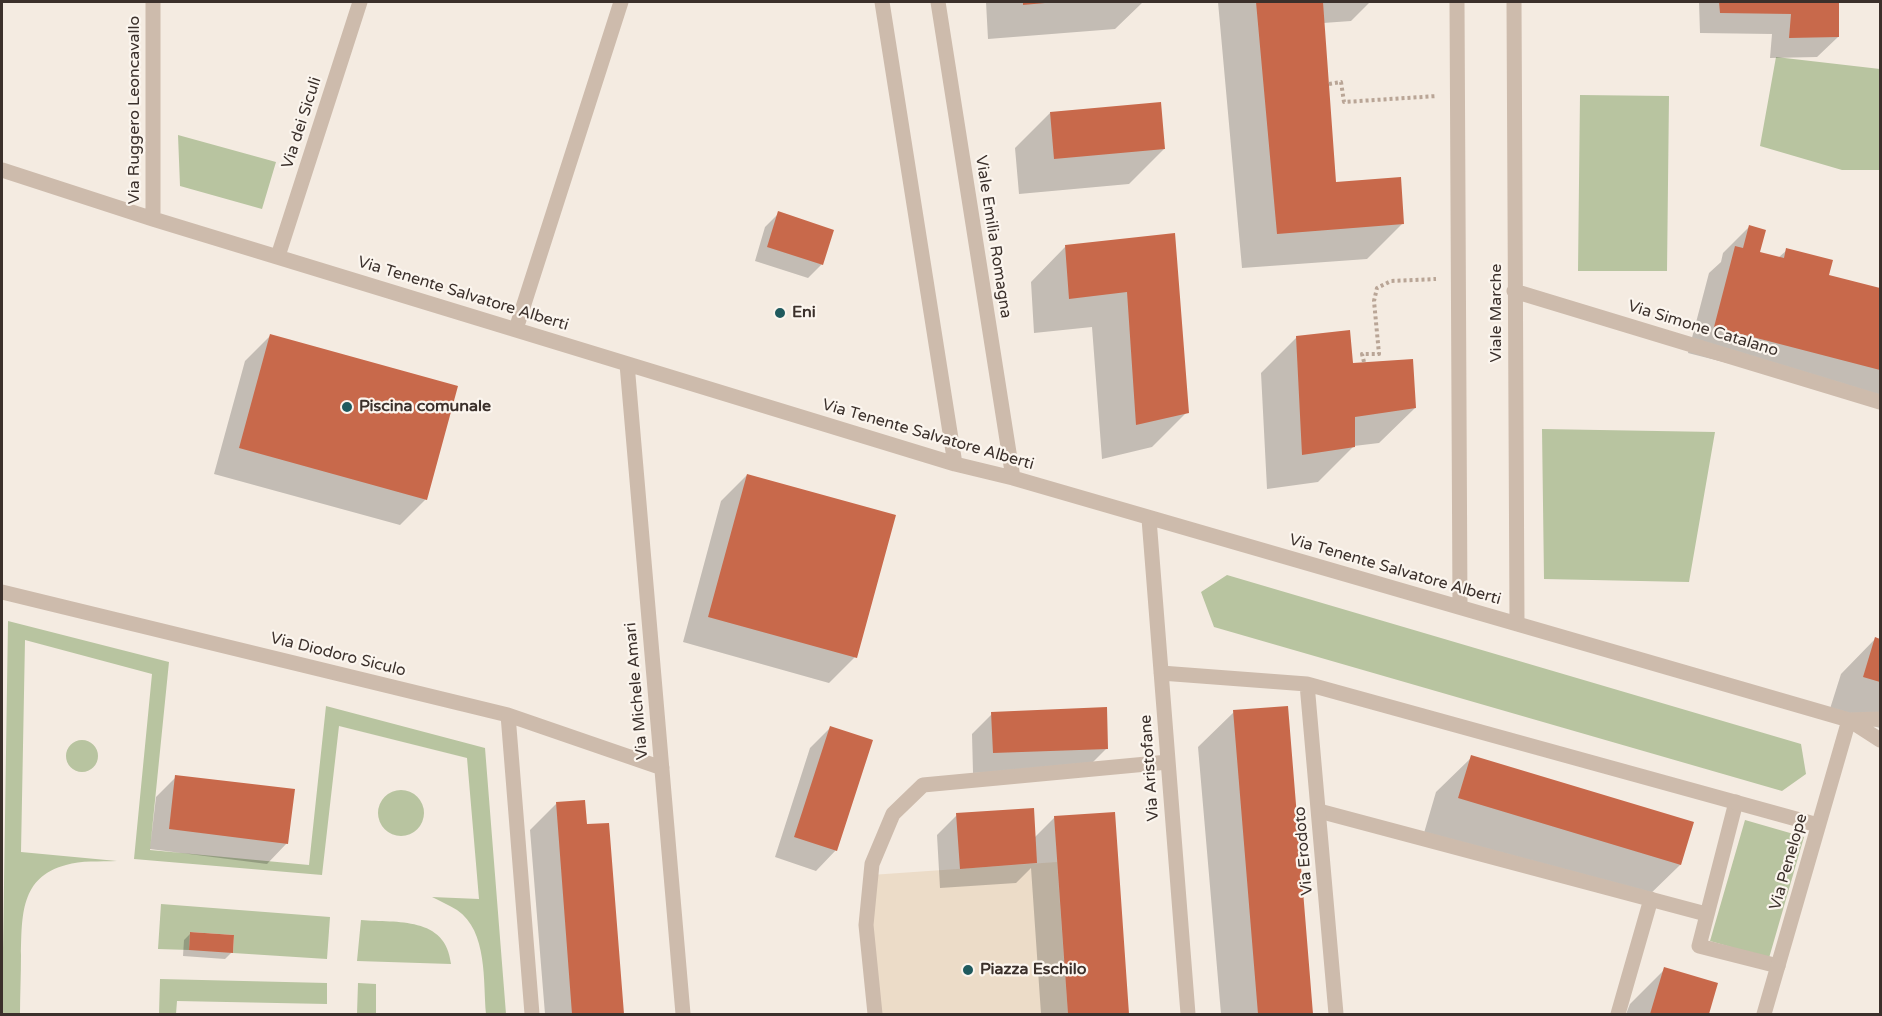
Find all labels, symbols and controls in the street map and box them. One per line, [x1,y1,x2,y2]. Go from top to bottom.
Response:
street label: Via Ruggero Leoncavallo [125,16,145,204]
street label: Via dei Siculi [278,75,326,171]
street label: Viale Emilia Romagna [971,154,1015,320]
street label: Via Tenente Salvatore Alberti [355,253,571,335]
street label: Viale Marche [1487,264,1507,362]
street label: Via Simone Catalano [1625,297,1781,361]
place label: Eni [792,303,816,323]
marker: Eni [773,306,787,320]
street label: Via Tenente Salvatore Alberti [820,396,1036,474]
place label: Piscina comunale [359,397,491,417]
marker: Piscina comunale [340,400,354,414]
street label: Via Tenente Salvatore Alberti [1287,531,1503,609]
street label: Via Michele Amari [621,622,653,760]
street label: Via Diodoro Siculo [268,629,408,681]
street label: Via Aristofane [1137,714,1163,822]
street label: Via Erodoto [1291,806,1317,896]
street label: Via Penelope [1766,812,1812,912]
place label: Piazza Eschilo [980,960,1086,980]
marker: Piazza Eschilo [961,963,975,977]

